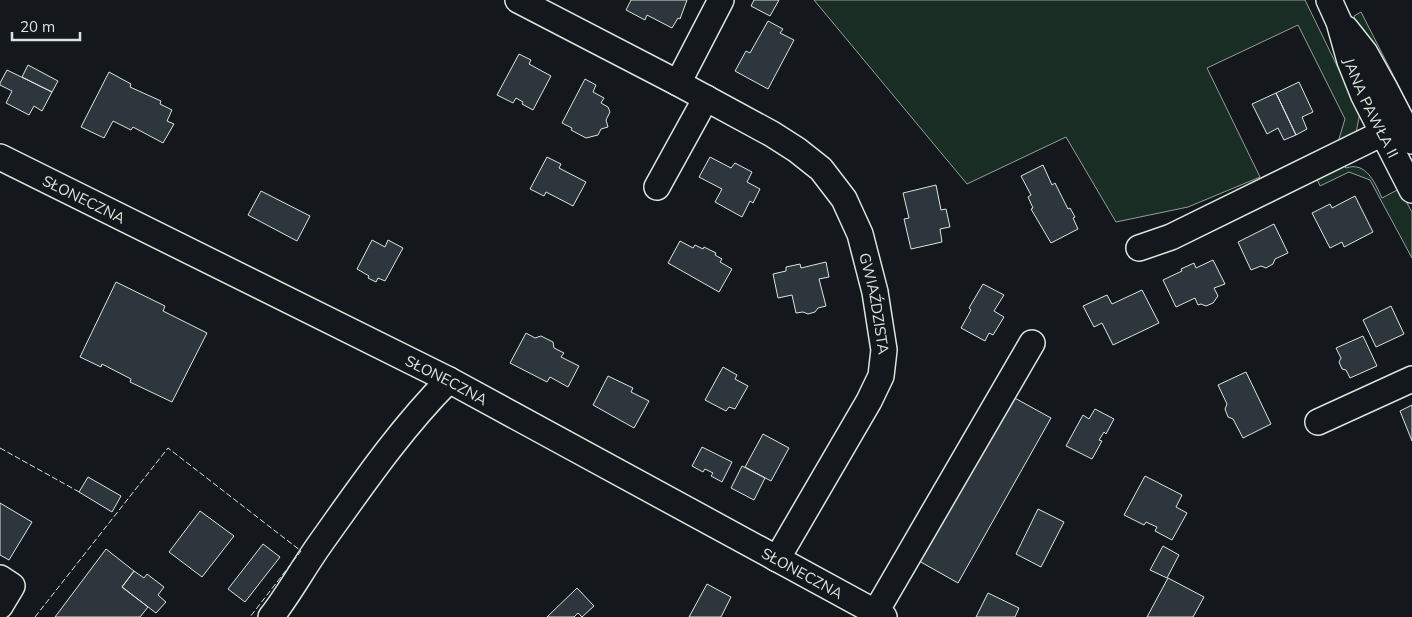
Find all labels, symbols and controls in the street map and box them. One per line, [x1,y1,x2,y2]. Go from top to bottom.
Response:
scale bar [12,10,80,42]
text: 20 m [20,17,55,36]
street label: JANA PAWŁA II [1340,56,1403,161]
street label: SŁONECZNA [40,170,129,227]
street label: GWIAŹDZISTA [856,251,894,356]
street label: SŁONECZNA [402,350,491,409]
street label: SŁONECZNA [759,543,847,603]

